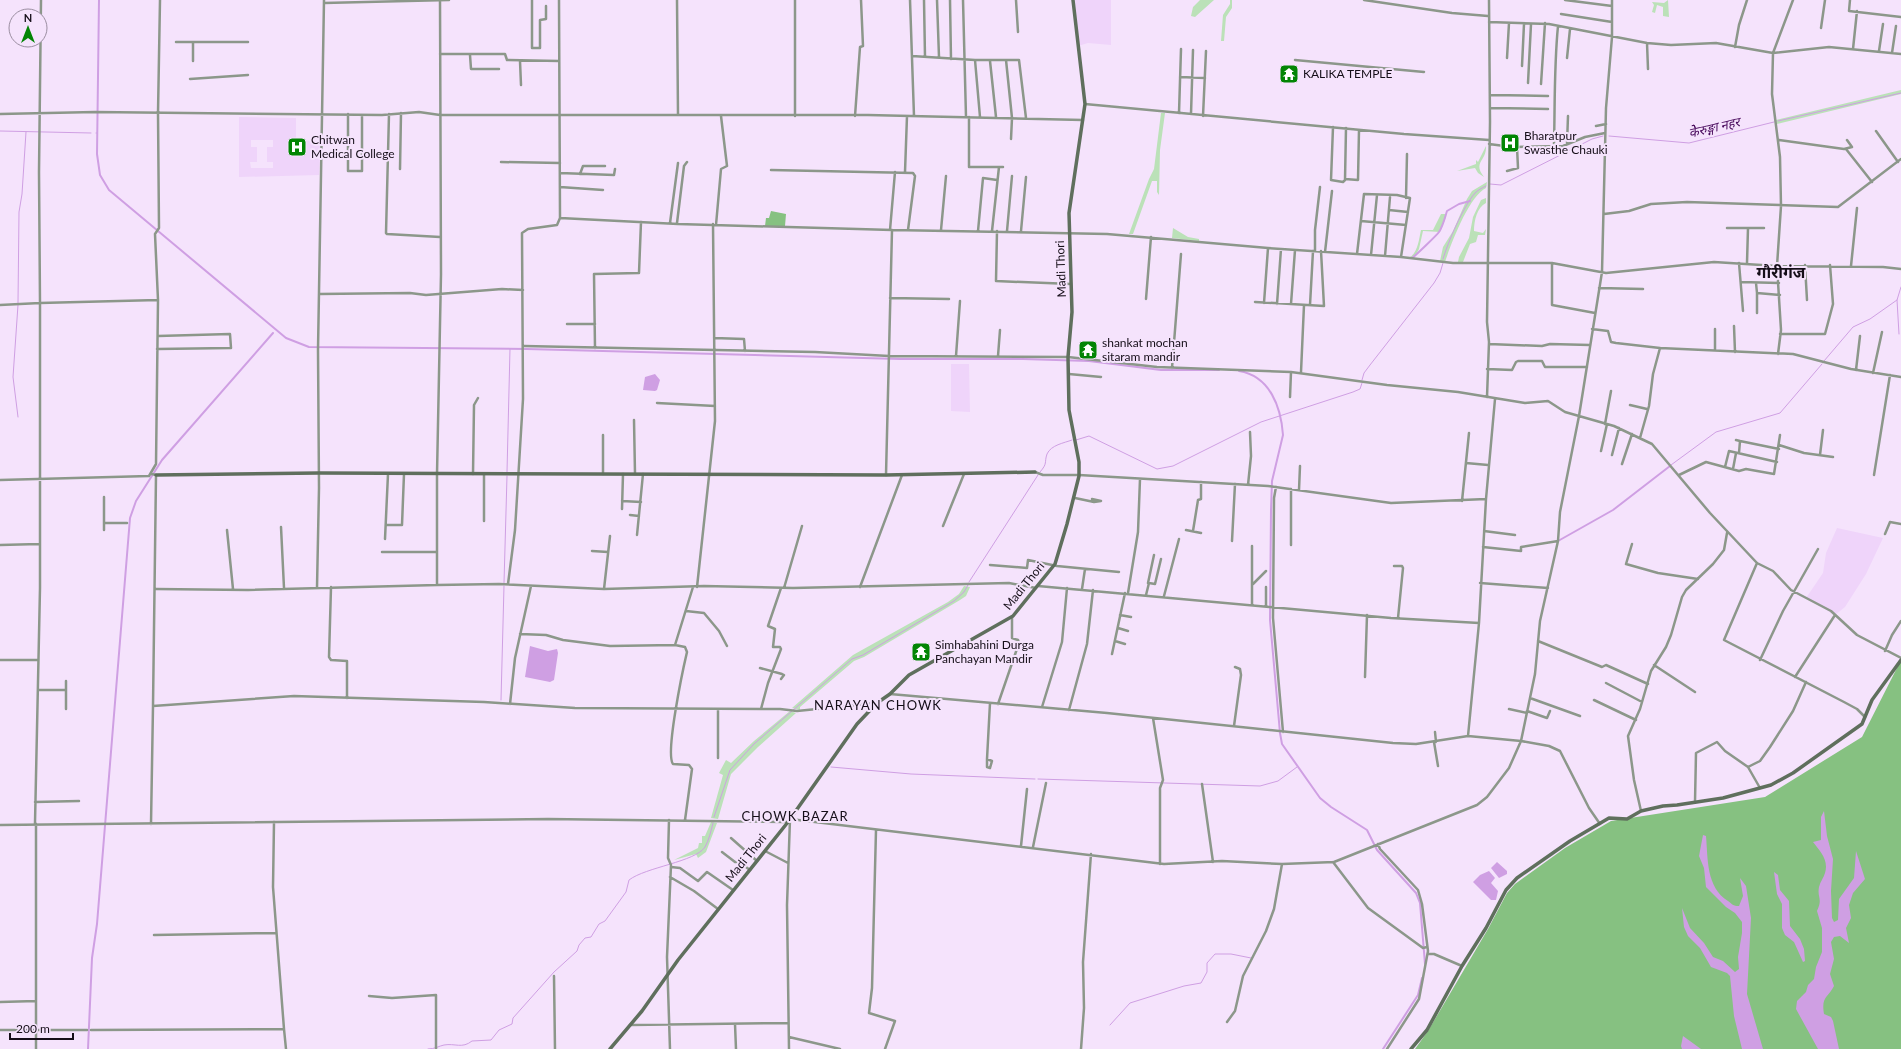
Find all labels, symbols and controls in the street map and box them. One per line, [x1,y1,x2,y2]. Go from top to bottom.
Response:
north arrow [8,8,48,48]
text: N [24,11,32,24]
temple icon: KALIKA TEMPLE [1278,63,1300,85]
place label: KALIKA TEMPLE [1303,66,1393,81]
water label: केेरुङ्गा नहर [1687,113,1744,141]
place label: Bharatpur Swasthe Chauki [1524,128,1608,157]
place label: Chitwan Medical College [311,132,395,161]
hospital icon: Bharatpur Swasthe Chauki [1499,132,1521,154]
hospital icon: Chitwan Medical College [286,136,308,158]
street label: Madi Thori [1052,240,1069,298]
district label: गौरीगंज [1757,262,1806,281]
place label: shankat mochan sitaram mandir [1102,335,1188,364]
temple icon: shankat mochan sitaram mandir [1077,339,1099,361]
street label: Madi Thori [1000,559,1047,613]
place label: Simhabahini Durga Panchayan Mandir [935,637,1034,666]
temple icon: Simhabahini Durga Panchayan Mandir [910,641,932,663]
district label: NARAYAN CHOWK [814,697,942,713]
district label: CHOWK BAZAR [741,808,849,824]
street label: Madi Thori [722,831,769,885]
scale bar [10,1015,73,1041]
text: 200 m [16,1021,50,1036]

